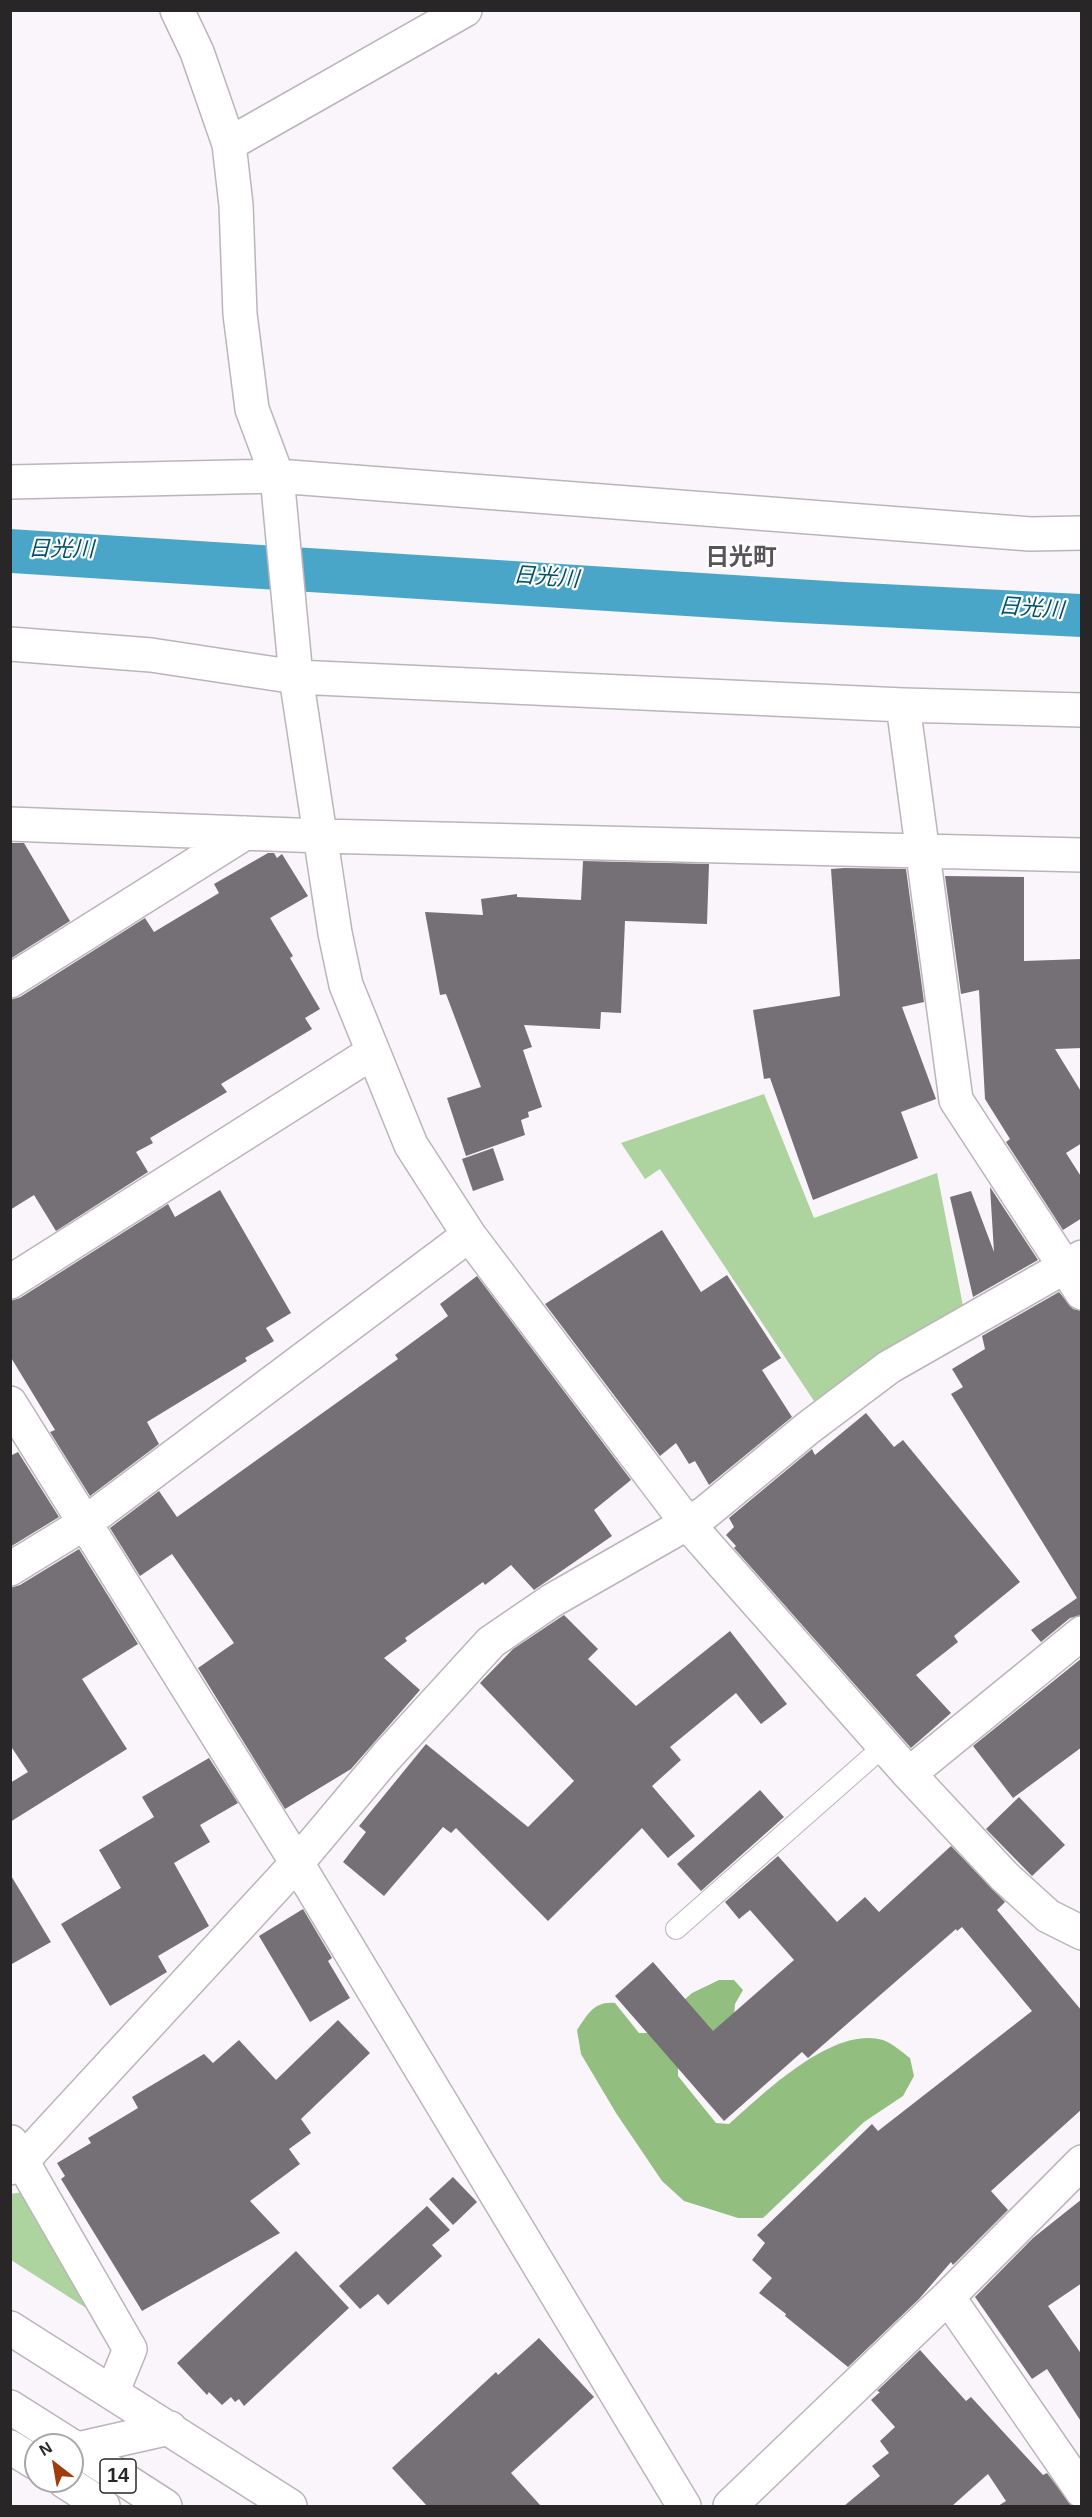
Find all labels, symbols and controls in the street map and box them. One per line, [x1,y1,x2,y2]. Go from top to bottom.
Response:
water label: 日光川 [28,536,94,564]
district label: 日光町 [705,544,777,572]
water label: 日光川 [512,563,580,593]
water label: 日光川 [997,594,1065,624]
north arrow [24,2433,84,2493]
text: N [36,2439,55,2459]
road number: 14 [100,2459,136,2493]

